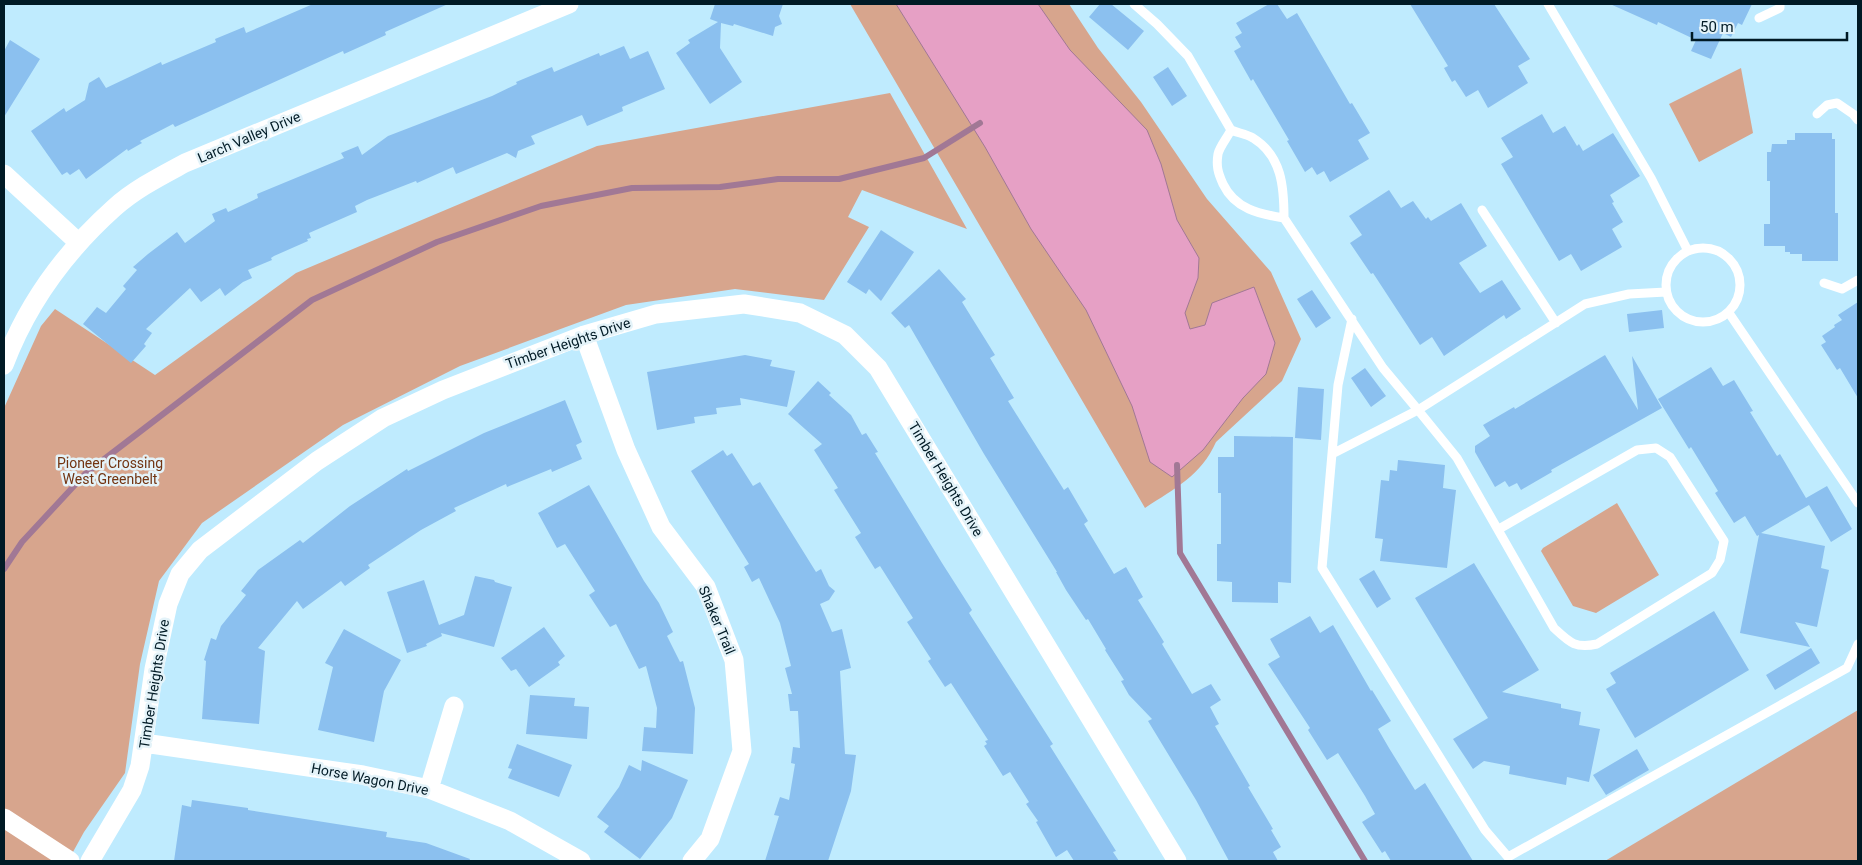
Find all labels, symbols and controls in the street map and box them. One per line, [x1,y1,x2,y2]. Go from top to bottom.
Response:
scale bar [1692,10,1847,42]
text: 50 m [1700,18,1734,36]
street label: Larch Valley Drive [195,108,303,166]
street label: Timber Heights Drive [504,314,632,372]
street label: Timber Heights Drive [905,419,987,539]
park label: Pioneer Crossing West Greenbelt [57,455,163,487]
street label: Shaker Trail [695,583,739,657]
street label: Timber Heights Drive [136,618,172,750]
street label: Horse Wagon Drive [310,760,430,798]

